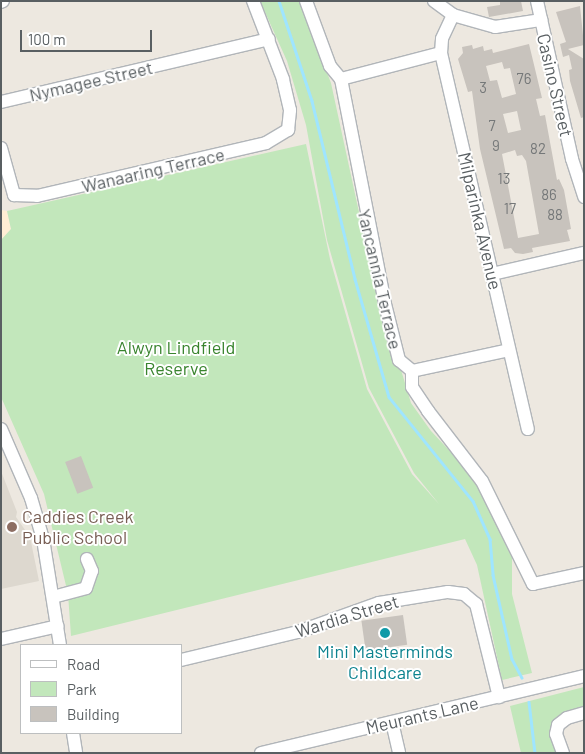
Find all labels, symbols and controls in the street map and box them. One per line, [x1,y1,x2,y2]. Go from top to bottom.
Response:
scale bar [22,20,155,52]
text: 100 m [28,30,66,48]
street label: Casino Street [533,31,577,139]
street label: Nymagee Street [27,56,155,106]
house number: 76 [517,70,531,88]
house number: 3 [479,79,487,97]
house number: 7 [488,117,496,135]
house number: 9 [492,137,500,155]
house number: 82 [530,140,546,158]
street label: Wanaaring Terrace [79,143,227,197]
street label: Milparinka Avenue [454,150,506,292]
house number: 13 [498,170,510,188]
house number: 86 [541,186,557,204]
house number: 17 [504,200,516,218]
house number: 88 [547,206,563,224]
street label: Yancannia Terrace [353,207,407,351]
park label: Alwyn Lindfield Reserve [117,337,235,379]
place label: Caddies Creek Public School [22,506,134,548]
marker: Caddies Creek Public School [6,521,18,533]
street label: Wardia Street [293,590,401,642]
marker: Mini Masterminds Childcare [379,627,391,639]
place label: Mini Masterminds Childcare [317,641,453,684]
legend [20,644,182,734]
text: Road [67,655,100,673]
text: Park [67,680,96,698]
street label: Meurants Lane [364,692,480,738]
text: Building [67,705,120,723]

